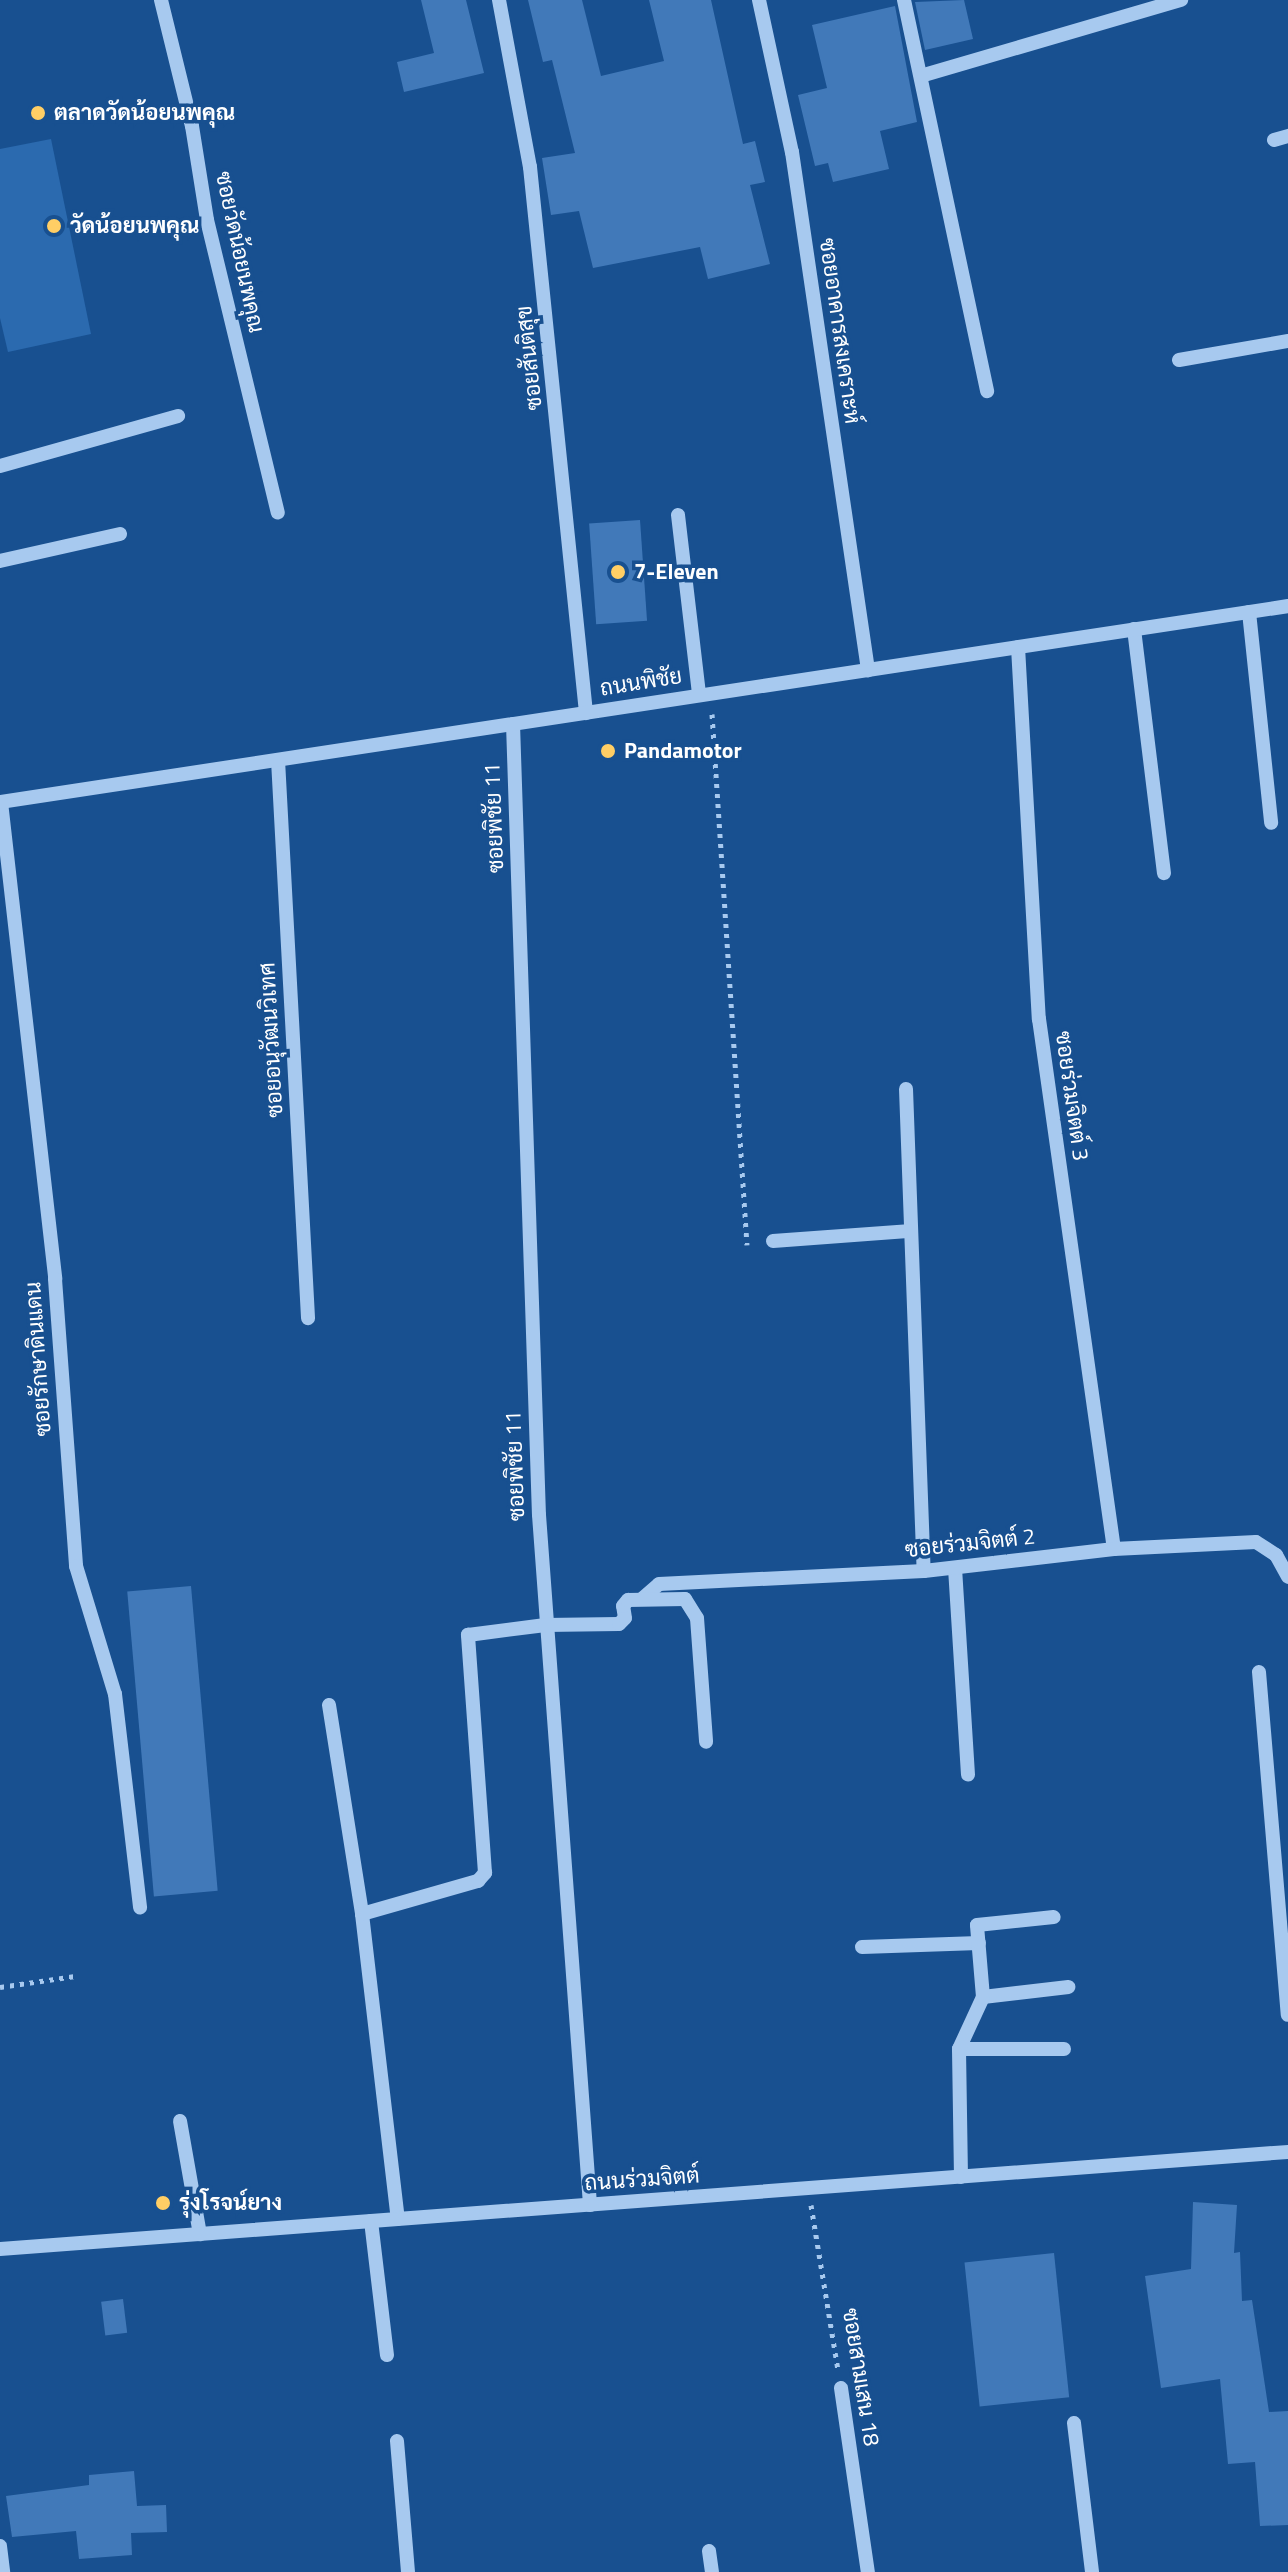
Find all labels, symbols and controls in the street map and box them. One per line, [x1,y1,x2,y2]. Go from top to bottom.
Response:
place label: ตลาดวัดน้อยนพคุณ [54,100,235,126]
marker: ตลาดวัดน้อยนพคุณ [29,104,47,122]
street label: ซอยวัดน้อยนพคุณ [210,169,270,335]
place label: วัดน้อยนพคุณ [70,213,199,239]
marker: วัดน้อยนพคุณ [45,217,63,235]
street label: ซอยอาคารสงเคราะห์ [814,237,866,425]
street label: ซอยสันติสุข [510,304,548,412]
place label: 7-Eleven [634,559,719,585]
marker: 7-Eleven [609,563,627,581]
street label: ถนนพิชัย [598,663,684,701]
place label: Pandamotor [624,738,742,764]
marker: Pandamotor [599,742,617,760]
street label: ซอยพิชัย 11 [479,762,509,874]
street label: ซอยอนุวัฒนวิเทศ [254,962,288,1118]
street label: ซอยร่วมจิตต์ 3 [1050,1030,1094,1162]
street label: ซอยรักษาดินแดน [19,1281,57,1437]
street label: ซอยพิชัย 11 [500,1410,530,1522]
street label: ซอยร่วมจิตต์ 2 [904,1523,1036,1563]
street label: ถนนร่วมจิตต์ [584,2162,700,2196]
place label: รุ่งโรจน์ยาง [179,2190,282,2216]
marker: รุ่งโรจน์ยาง [154,2194,172,2212]
street label: ซอยสามเสน 18 [837,2306,885,2448]

